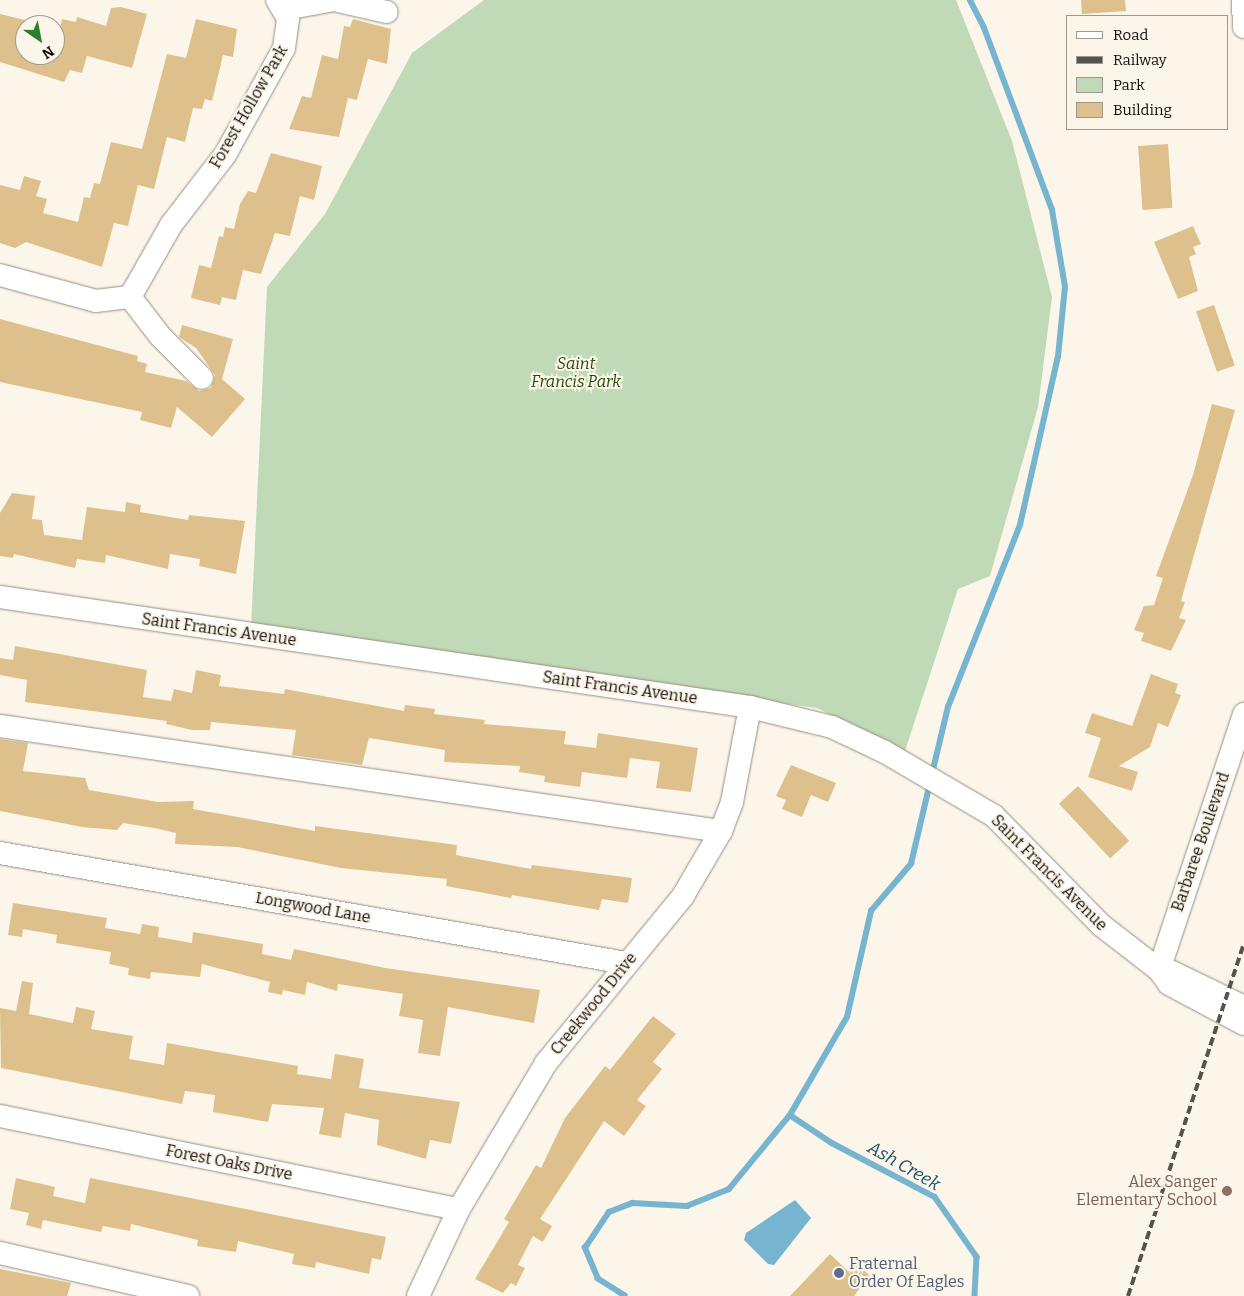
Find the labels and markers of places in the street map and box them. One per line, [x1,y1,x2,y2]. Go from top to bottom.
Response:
place label: Alex Sanger Elementary School [1076,1172,1217,1210]
marker: Alex Sanger Elementary School [1221,1185,1233,1197]
place label: Fraternal Order Of Eagles [849,1254,964,1292]
marker: Fraternal Order Of Eagles [833,1267,845,1279]

